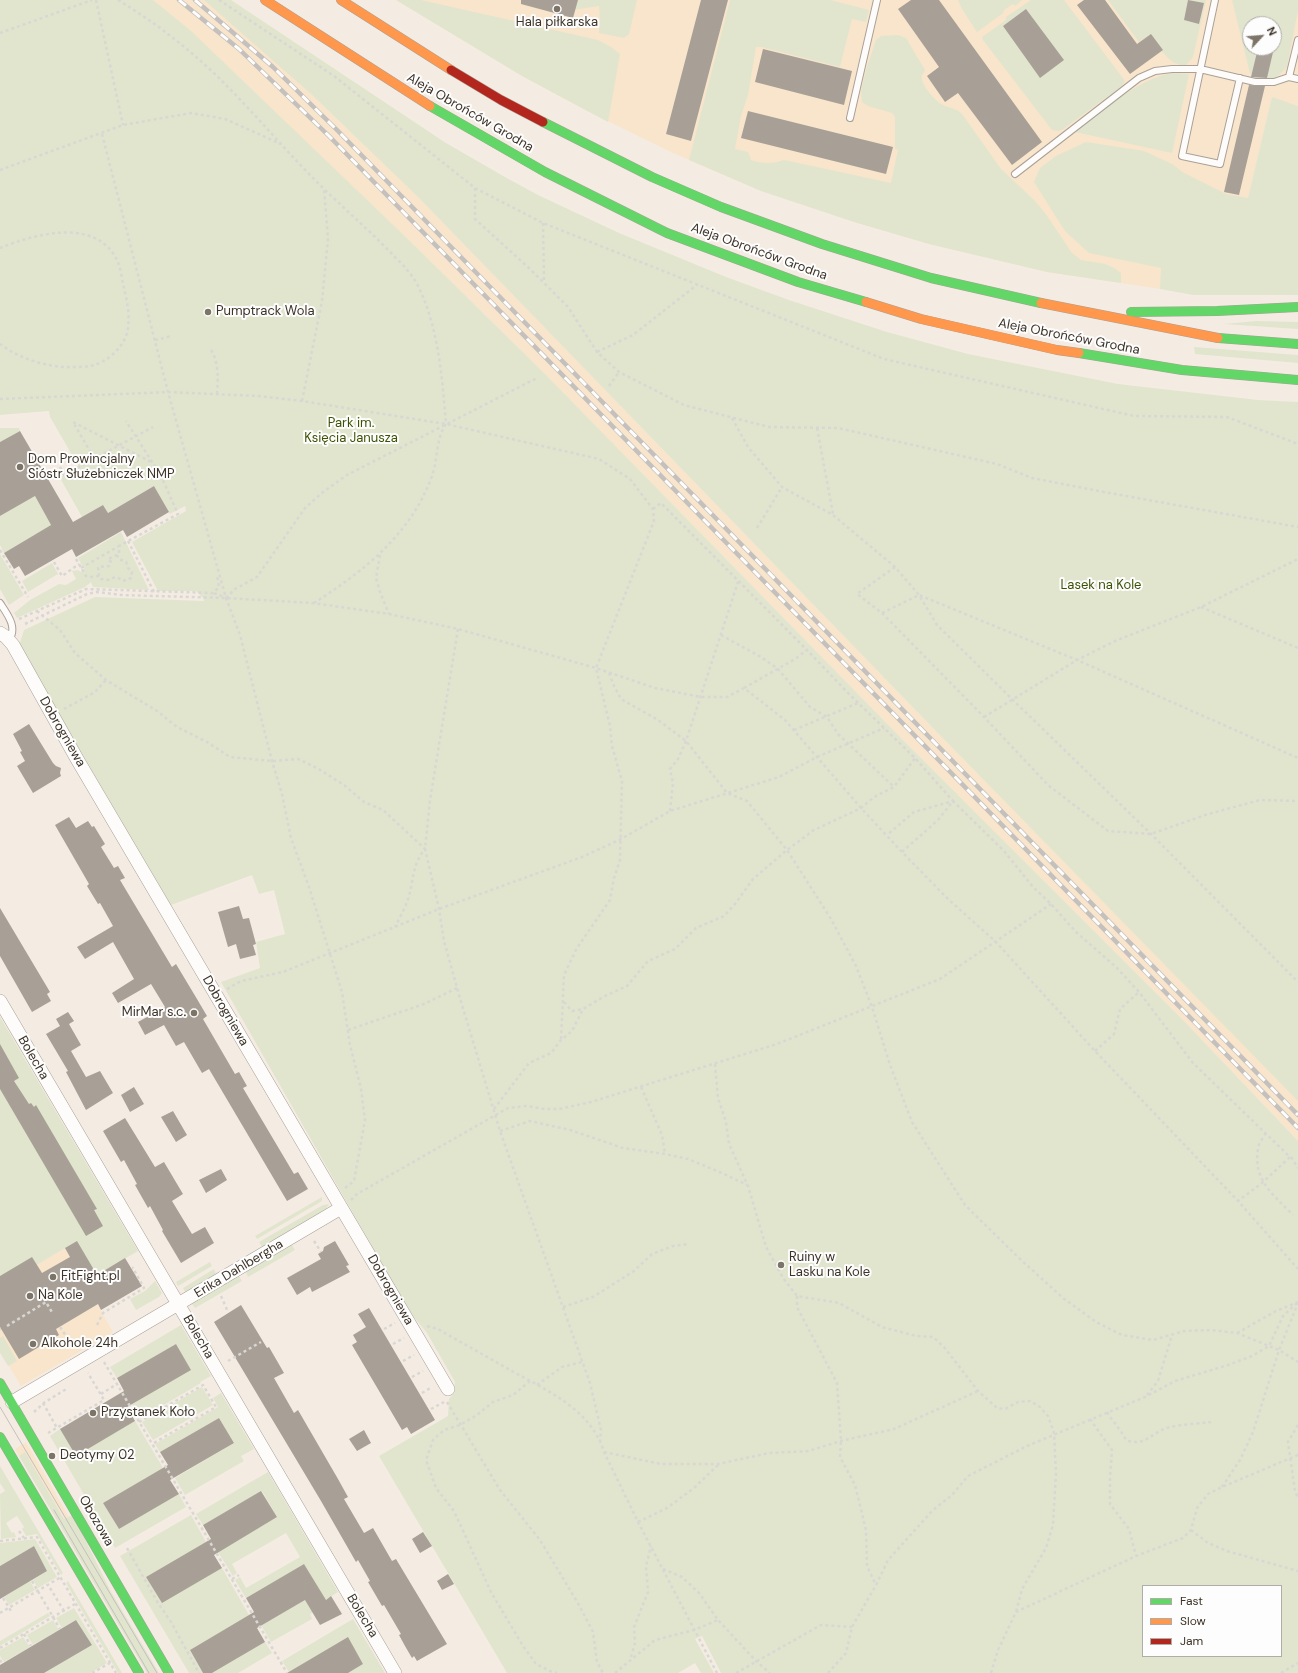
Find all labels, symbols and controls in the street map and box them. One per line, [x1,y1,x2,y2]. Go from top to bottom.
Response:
marker: Hala piłkarska [552,4,562,14]
place label: Hala piłkarska [516,15,598,31]
north arrow [1242,16,1282,56]
text: N [1264,25,1280,38]
street label: Aleja Obrońców Grodna [404,70,536,156]
street label: Aleja Obrońców Grodna [689,220,829,284]
place label: Pumptrack Wola [216,304,314,320]
marker: Pumptrack Wola [203,307,213,317]
street label: Aleja Obrońców Grodna [997,316,1141,358]
park label: Park im. Księcia Janusza [304,416,398,447]
place label: Dom Prowincjalny Sióstr Służebniczek NMP [28,452,175,483]
marker: Dom Prowincjalny Sióstr Służebniczek NMP [15,462,25,472]
park label: Lasek na Kole [1061,578,1141,594]
street label: Dobrogniewa [36,694,88,770]
street label: Dobrogniewa [199,973,251,1049]
place label: MirMar s.c. [122,1005,186,1021]
marker: MirMar s.c. [189,1008,199,1018]
street label: Bolecha [14,1033,52,1083]
street label: Erika Dahlbergha [192,1236,286,1302]
place label: Ruiny w Lasku na Kole [789,1250,870,1281]
street label: Dobrogniewa [364,1252,416,1328]
marker: Ruiny w Lasku na Kole [776,1260,786,1270]
place label: FitFight.pl [61,1269,120,1285]
marker: FitFight.pl [48,1272,58,1282]
place label: Na Kole [38,1288,83,1304]
marker: Na Kole [25,1291,35,1301]
street label: Bolecha [179,1312,217,1362]
place label: Alkohole 24h [41,1336,118,1352]
marker: Alkohole 24h [28,1339,38,1349]
place label: Przystanek Koło [101,1405,195,1421]
marker: Przystanek Koło [88,1408,98,1418]
place label: Deotymy 02 [60,1448,134,1464]
marker: Deotymy 02 [47,1451,57,1461]
street label: Obozowa [75,1493,117,1549]
legend [1142,1585,1282,1657]
street label: Bolecha [343,1591,381,1641]
text: Fast [1180,1593,1203,1609]
text: Slow [1180,1613,1206,1629]
text: Jam [1180,1633,1203,1649]

